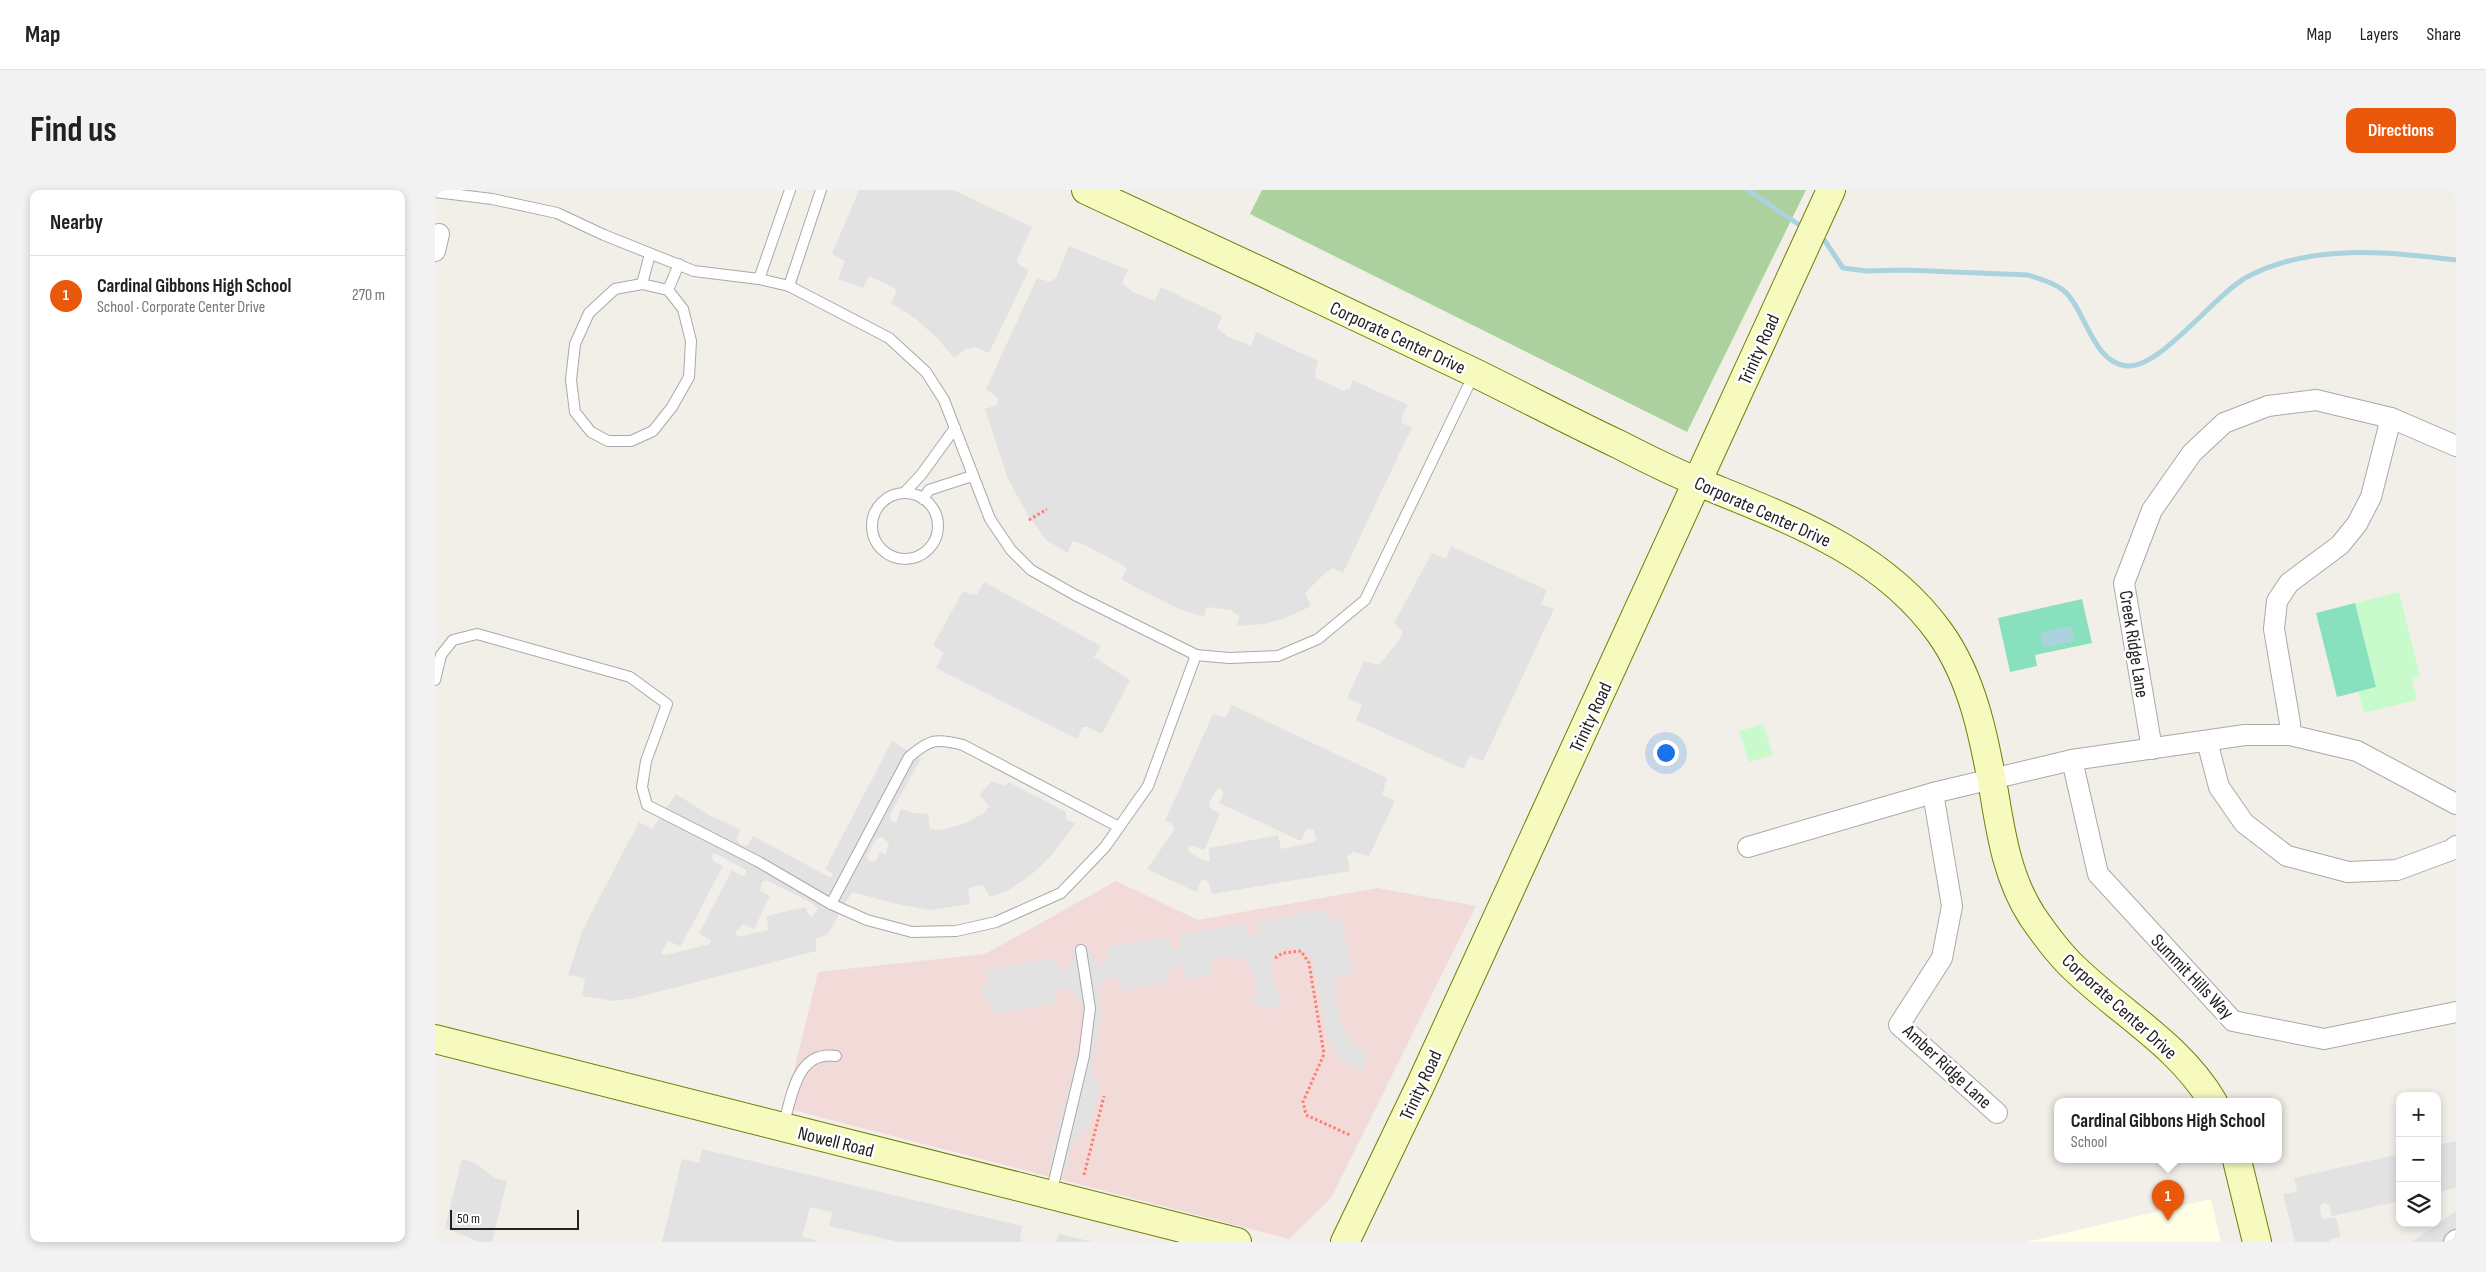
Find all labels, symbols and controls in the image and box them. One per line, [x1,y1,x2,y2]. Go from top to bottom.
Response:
text: Map [25,20,60,49]
text: Map [2307,24,2332,45]
text: Layers [2360,24,2399,45]
text: Share [2427,24,2461,45]
button: Directions [2346,108,2456,153]
text: Find us [30,109,117,152]
text: Nearby [50,210,103,235]
text: Cardinal Gibbons High School [97,275,291,298]
text: 1 [63,286,69,305]
text: 270 m [352,286,385,305]
street label: Corporate Center Drive [1326,297,1469,380]
text: School · Corporate Center Drive [97,298,265,317]
street label: Trinity Road [1734,311,1785,388]
street label: Corporate Center Drive [1691,472,1834,553]
street label: Creek Ridge Lane [2114,589,2153,700]
street label: Trinity Road [1565,679,1618,756]
your location [1653,740,1679,766]
street label: Summit Hills Way [2146,930,2239,1025]
street label: Corporate Center Drive [2057,949,2181,1065]
street label: Amber Ridge Lane [1897,1019,1996,1114]
street label: Trinity Road [1395,1047,1448,1124]
map controls [2396,1092,2441,1227]
button: + [2396,1092,2441,1137]
popup [2054,1098,2282,1163]
text: Cardinal Gibbons High School [2071,1110,2265,1133]
street label: Nowell Road [795,1122,876,1163]
text: School [2071,1133,2107,1152]
button: − [2396,1137,2441,1182]
pin: 1 [2152,1180,2184,1221]
button: layers [2396,1182,2441,1227]
scale bar [450,1207,579,1230]
text: 50 m [457,1210,480,1227]

